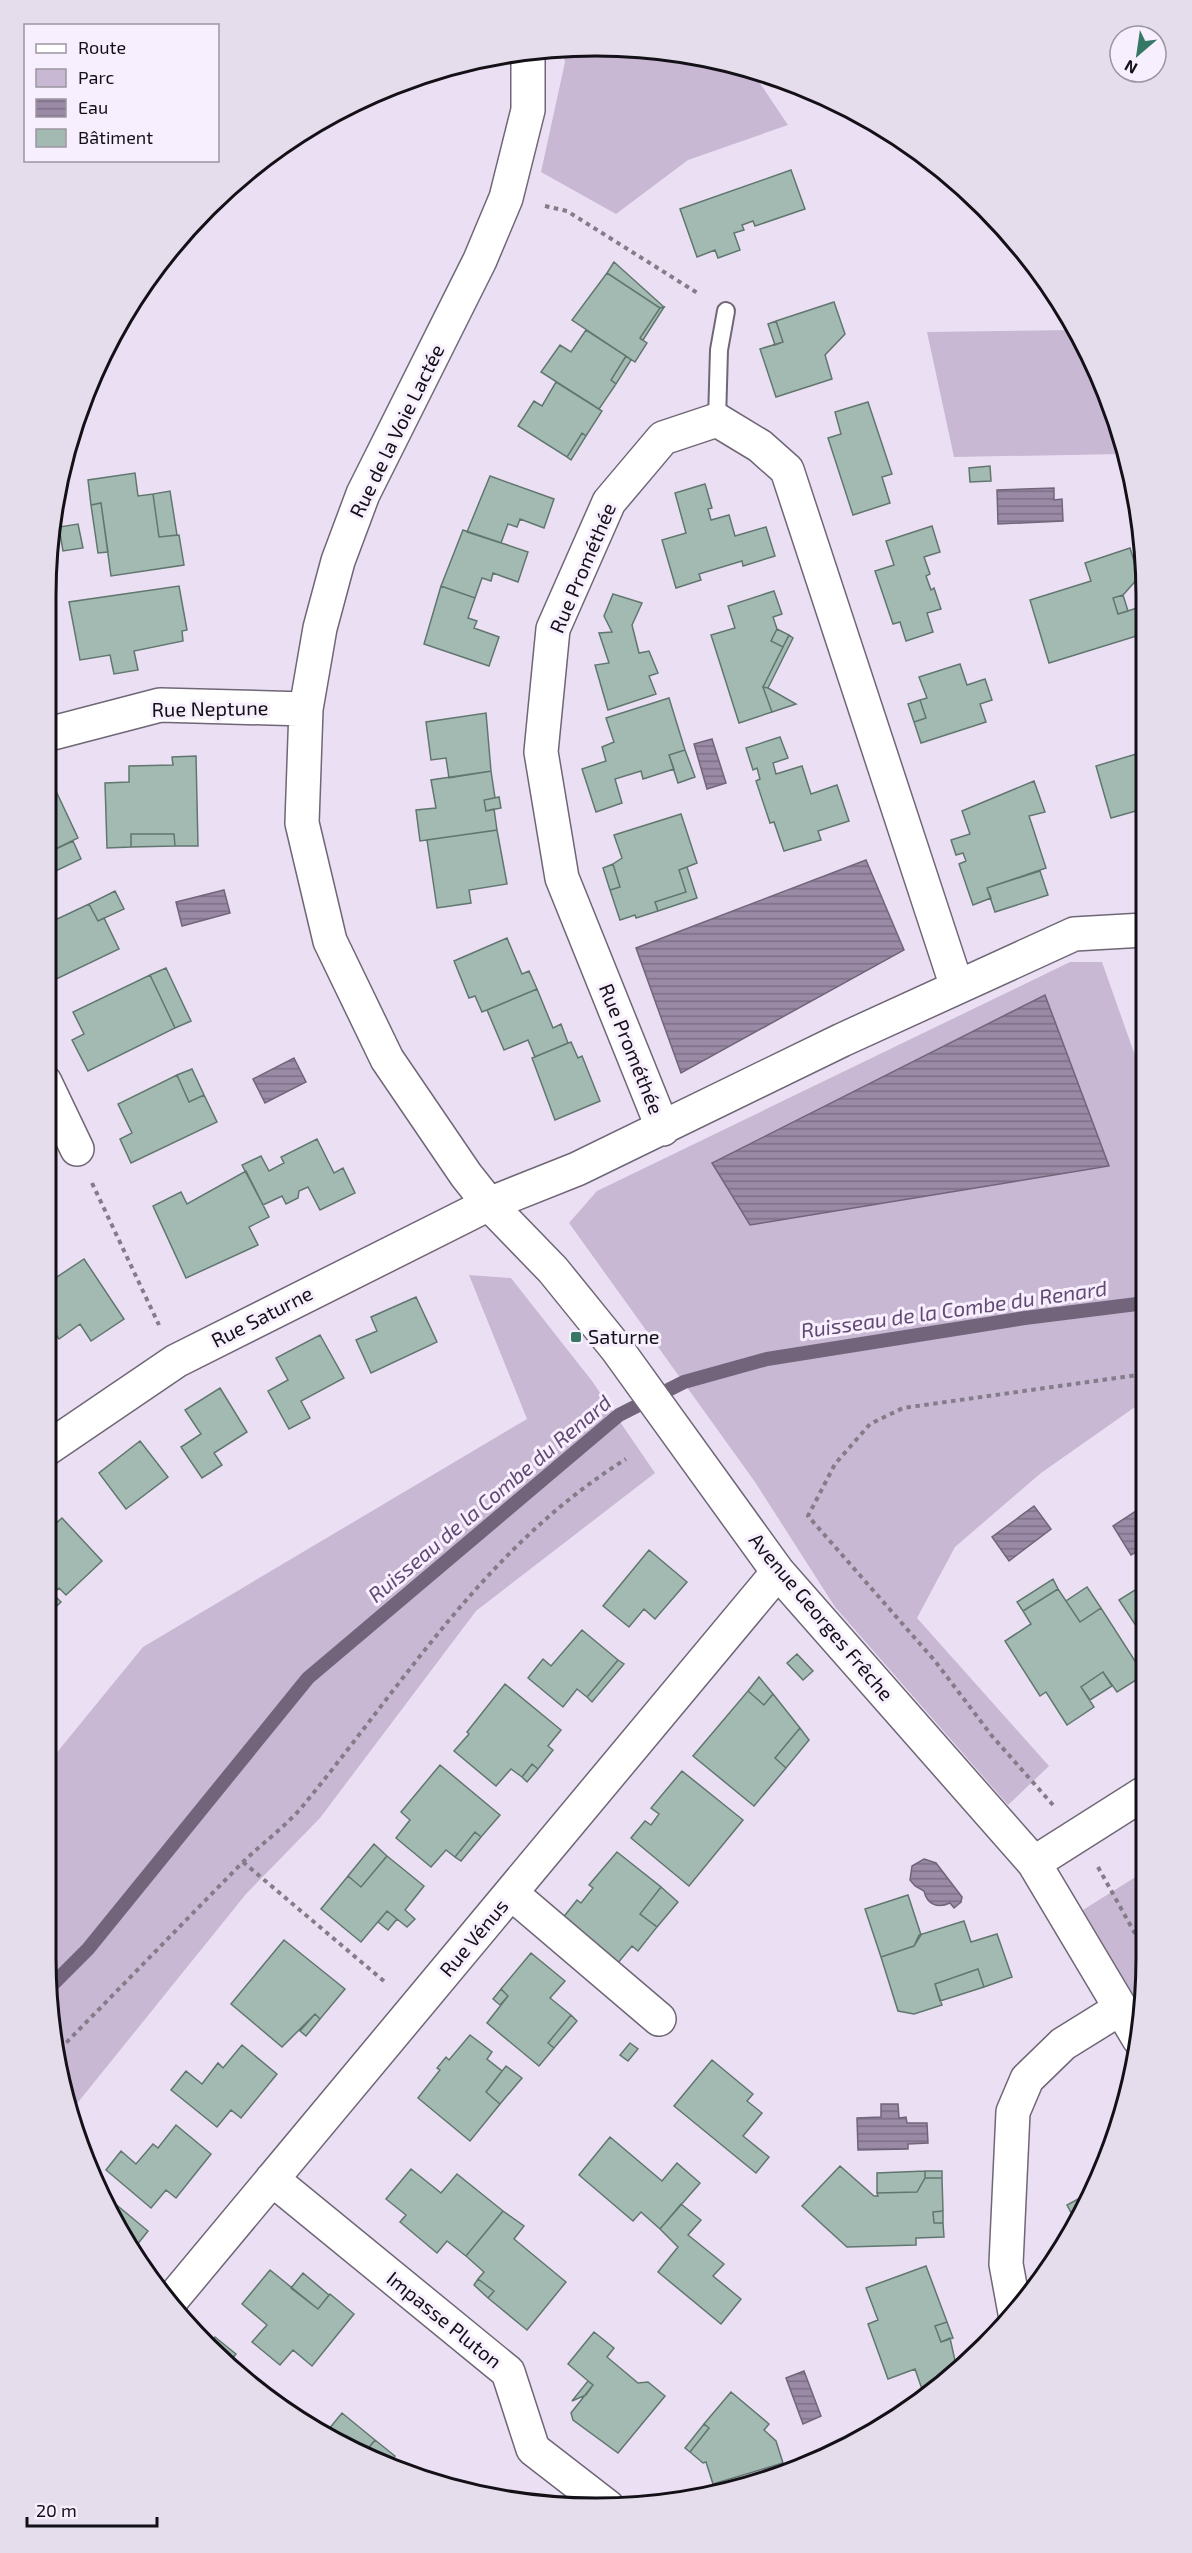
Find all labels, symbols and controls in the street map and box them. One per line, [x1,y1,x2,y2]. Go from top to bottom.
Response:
legend [24,24,219,162]
north arrow [1108,24,1168,84]
text: Route [78,36,126,58]
text: N [1121,56,1140,79]
text: Parc [78,66,114,88]
text: Eau [78,96,108,118]
text: Bâtiment [78,126,153,148]
street label: Rue de la Voie Lactée [344,340,448,521]
street label: Rue Prométhée [544,499,620,636]
street label: Rue Neptune [151,695,269,721]
street label: Rue Prométhée [595,980,669,1118]
water label: Ruisseau de la Combe du Renard [799,1275,1109,1342]
street label: Rue Saturne [207,1280,316,1352]
place label: Saturne [588,1324,660,1348]
marker: Saturne [569,1330,583,1344]
water label: Ruisseau de la Combe du Renard [363,1389,615,1607]
street label: Avenue Georges Frêche [745,1528,899,1705]
street label: Rue Vénus [434,1894,513,1981]
street label: Impasse Pluton [382,2266,507,2373]
scale bar [27,2490,158,2528]
text: 20 m [36,2499,77,2521]

